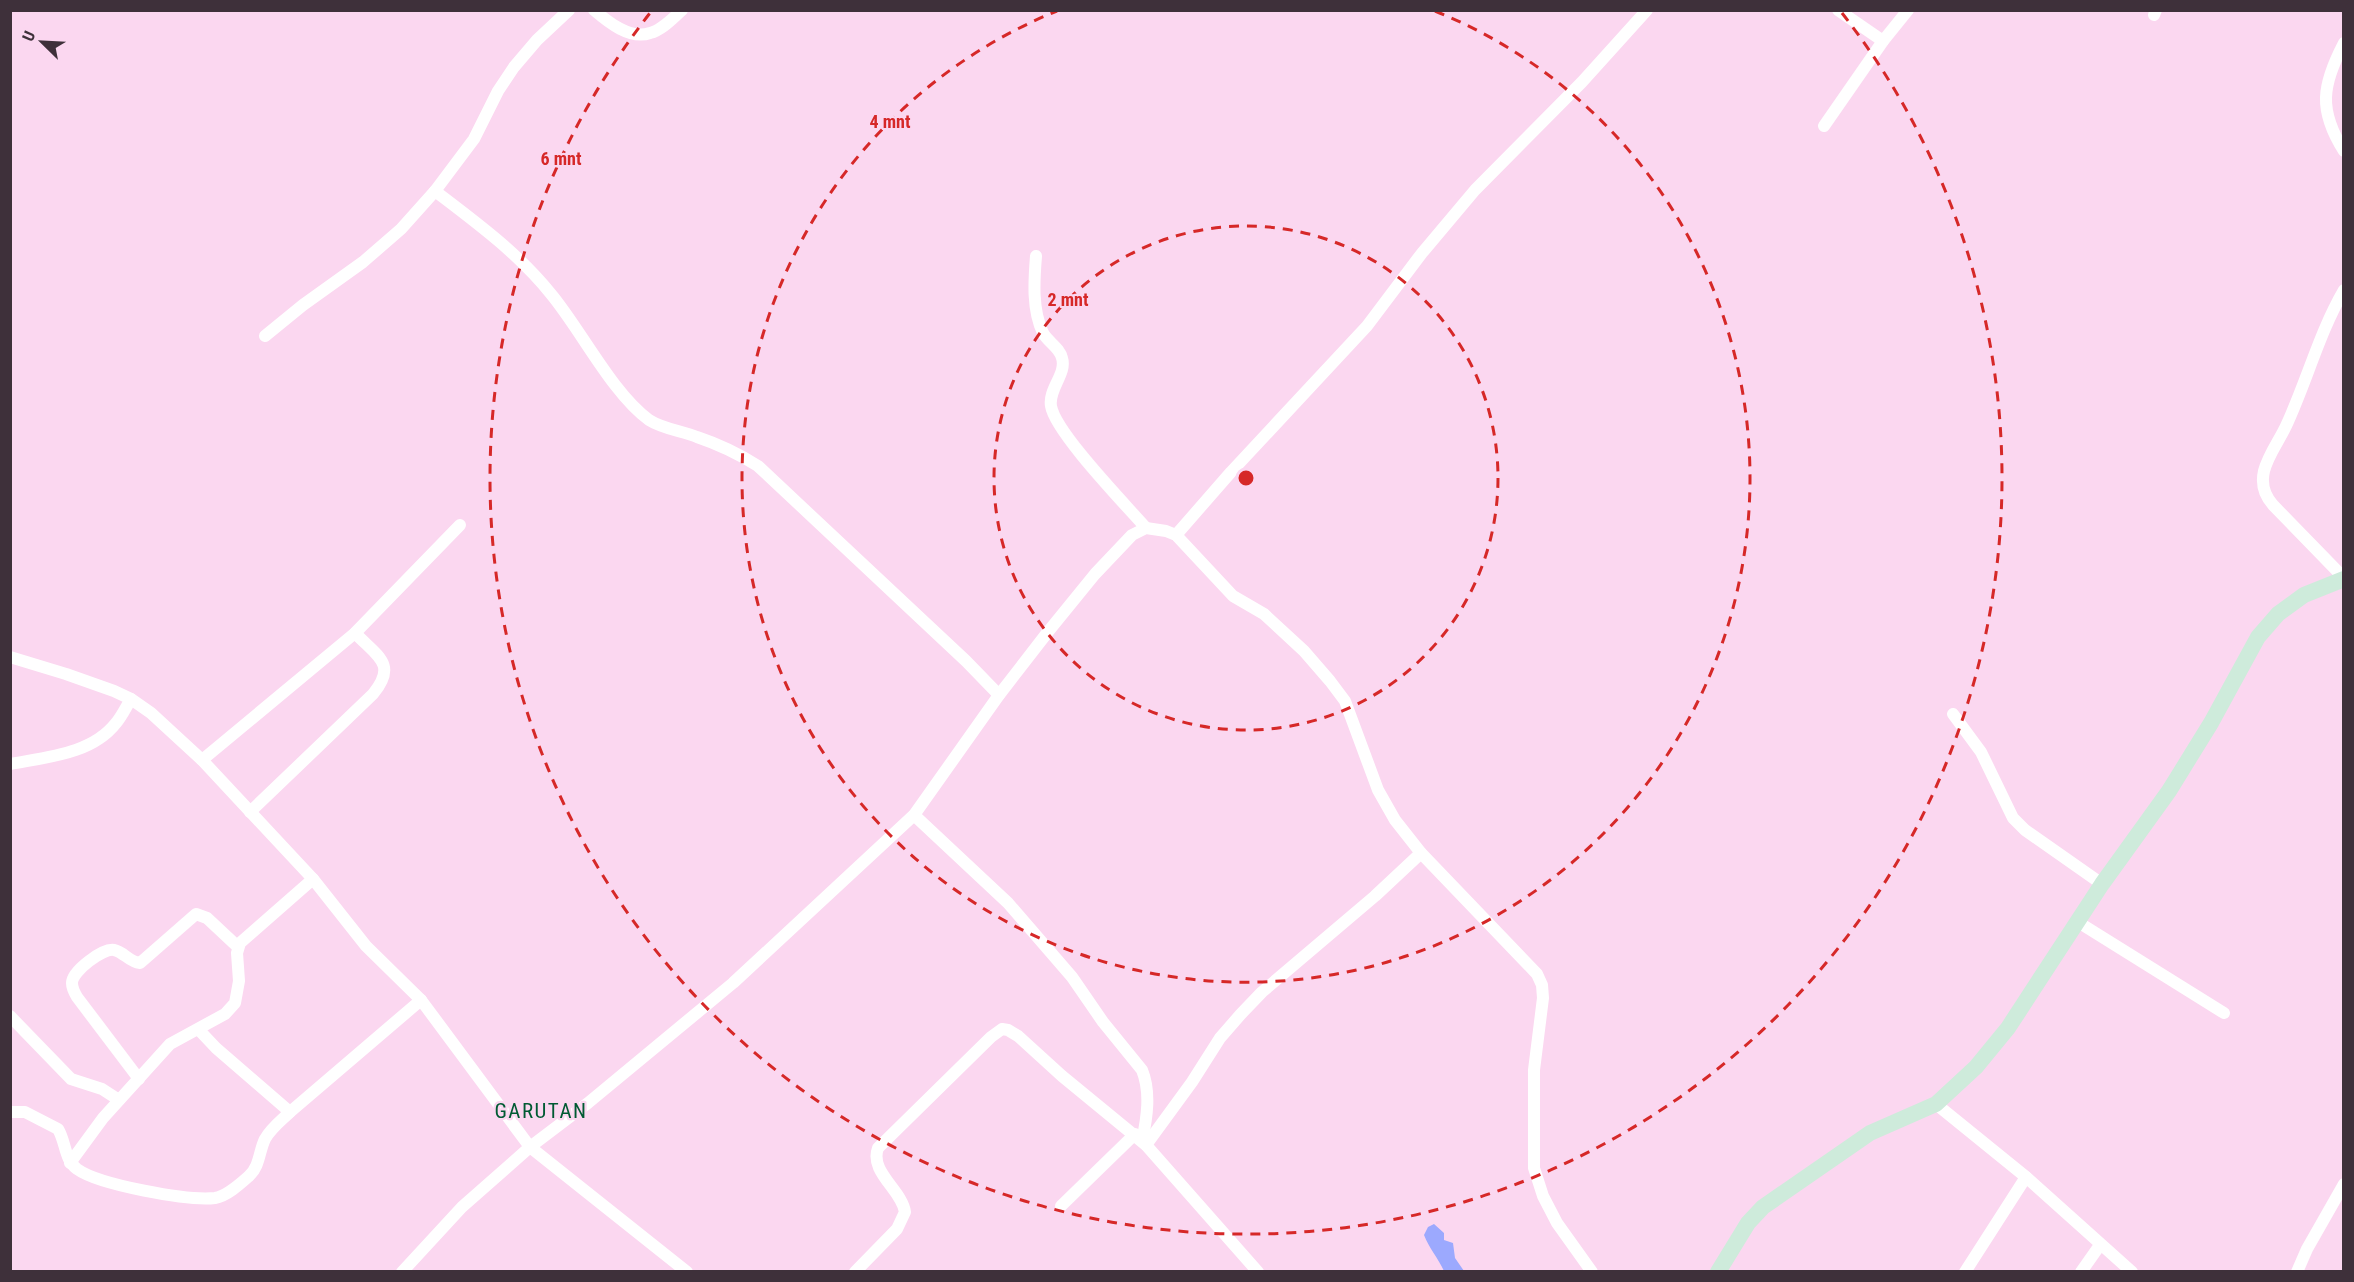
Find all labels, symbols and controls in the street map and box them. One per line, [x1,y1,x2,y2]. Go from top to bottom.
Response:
north arrow [12,12,72,72]
text: U [18,28,39,44]
text: 4 mnt [870,111,911,132]
text: 6 mnt [541,148,582,169]
text: 2 mnt [1048,289,1089,310]
centre of rings [1236,468,1256,488]
district label: GARUTAN [494,1099,588,1123]

